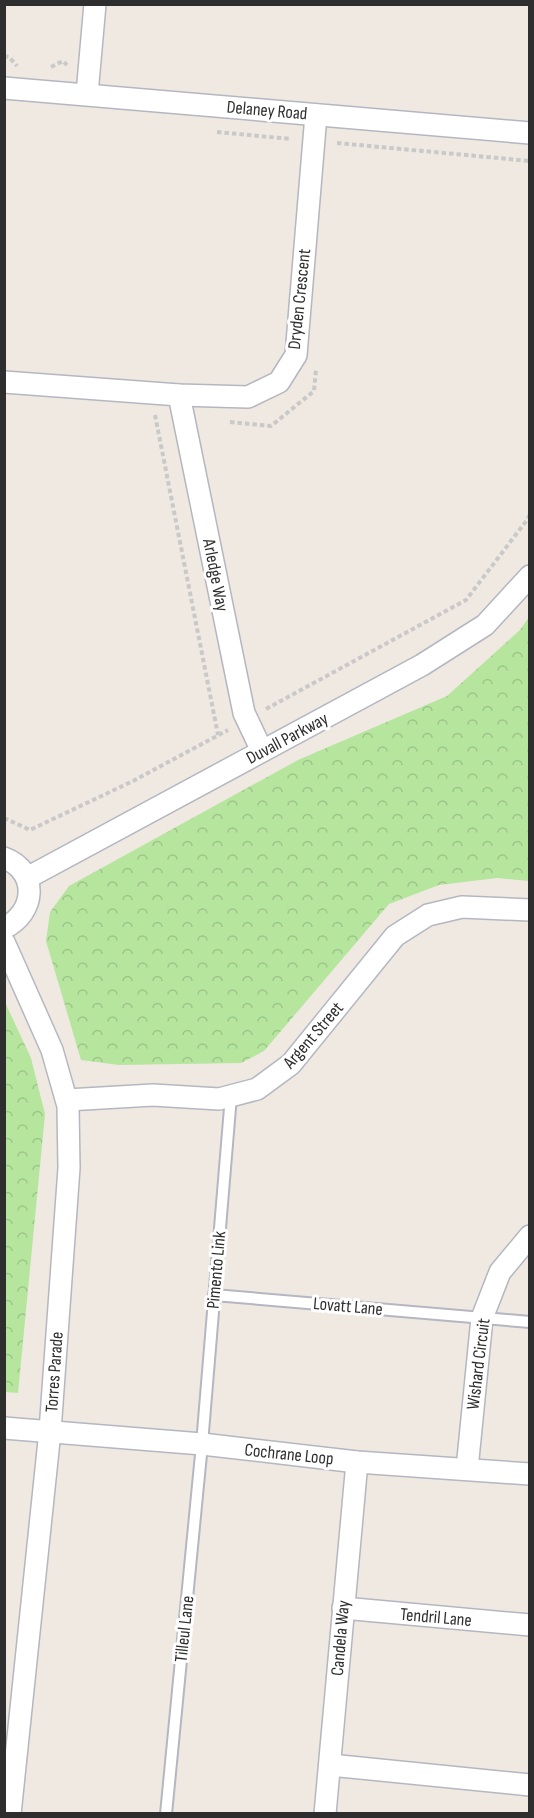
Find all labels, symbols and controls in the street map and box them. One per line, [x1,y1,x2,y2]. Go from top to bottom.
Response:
street label: Delaney Road [226,97,308,124]
street label: Dryden Crescent [284,247,315,350]
street label: Arledge Way [198,536,233,613]
street label: Duvall Parkway [243,708,332,769]
street label: Argent Street [278,997,348,1074]
street label: Pimento Link [203,1230,230,1310]
street label: Lovatt Lane [312,1293,384,1320]
street label: Wishard Circuit [462,1317,495,1411]
street label: Torres Parade [41,1331,68,1413]
street label: Cochrane Loop [243,1439,335,1470]
street label: Tilleul Lane [171,1595,198,1663]
street label: Candela Way [327,1599,354,1677]
street label: Tendril Lane [399,1604,473,1631]

